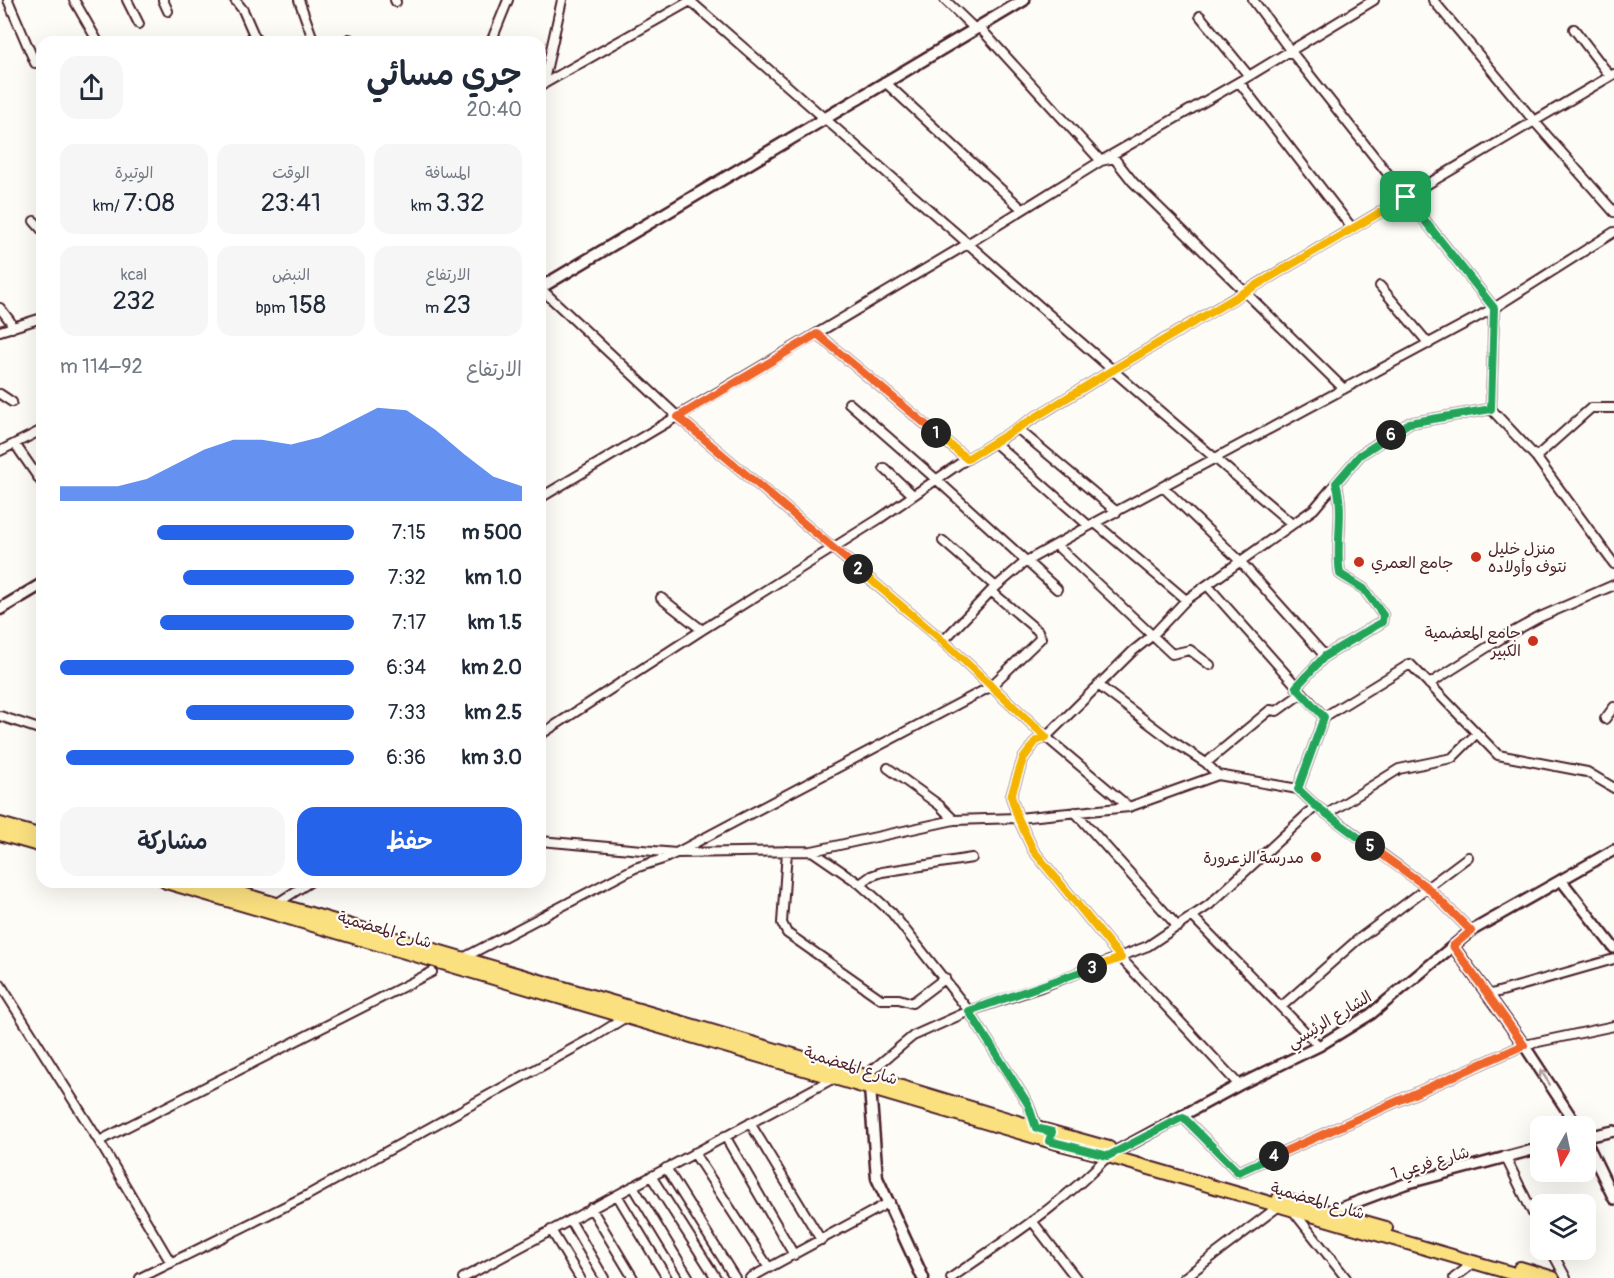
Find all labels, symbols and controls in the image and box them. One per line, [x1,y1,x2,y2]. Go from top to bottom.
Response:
text: جري مسائي [366,54,522,95]
button: share [60,56,123,119]
text: 20:40 [467,97,522,122]
text: الوتيرة [115,163,153,183]
text: الوقت [272,163,310,183]
text: المسافة [425,163,471,183]
pin [1380,171,1431,222]
icon: arrive [1389,180,1422,213]
text: 7:08 [123,187,175,219]
text: 23:41 [261,187,321,219]
text: 3.32 [436,187,485,219]
text: /km [93,196,123,216]
text: km [411,196,436,216]
text: kcal [121,265,147,285]
text: النبض [272,265,310,285]
text: الارتفاع [426,265,470,285]
text: 232 [113,285,155,317]
text: 158 [289,289,326,321]
text: 23 [443,289,471,321]
text: bpm [256,298,289,318]
text: m [425,298,443,318]
text: 92–114 m [60,354,143,379]
text: الارتفاع [466,357,522,382]
pin: 1 [921,418,951,448]
pin: 6 [1376,420,1406,450]
text: 1 [933,423,939,443]
text: 6 [1386,425,1396,445]
text: 7:15 [391,520,426,545]
text: 500 m [462,520,522,545]
place label: منزل خليل نتوف وأولاده [1488,539,1567,577]
marker: منزل خليل نتوف وأولاده [1469,550,1483,564]
place label: جامع العمري [1371,553,1453,574]
pin: 2 [843,554,873,584]
marker: جامع العمري [1352,555,1366,569]
text: 2 [854,559,862,579]
text: 7:32 [388,565,426,590]
text: 1.0 km [466,565,522,590]
text: 7:17 [392,610,426,635]
text: 1.5 km [469,610,522,635]
place label: جامع المعضمية الكبير [1425,623,1521,661]
marker: جامع المعضمية الكبير [1526,634,1540,648]
text: 6:34 [386,655,426,680]
text: 2.0 km [462,655,522,680]
text: 7:33 [388,700,426,725]
text: 2.5 km [465,700,522,725]
text: 6:36 [386,745,426,770]
text: 3.0 km [462,745,522,770]
button: مشاركة [60,807,285,876]
button: حفظ [297,807,522,876]
pin: 5 [1355,831,1385,861]
text: 5 [1366,836,1374,856]
place label: مدرسة الزعرورة [1203,848,1304,868]
marker: مدرسة الزعرورة [1309,850,1323,864]
street label: شارع المعضمية [335,907,434,954]
pin: 3 [1077,953,1107,983]
text: 3 [1088,958,1096,978]
street label: الشارع الرئيسي [1284,987,1378,1056]
street label: شارع المعضمية [801,1042,900,1091]
one-way arrow [1539,1069,1551,1086]
north arrow [1530,1116,1596,1182]
map controls [1530,1116,1596,1260]
pin: 4 [1259,1141,1289,1171]
street label: شارع فرعي 1 [1389,1142,1473,1188]
text: 4 [1269,1146,1279,1166]
street label: شارع المعضمية [1268,1178,1367,1225]
button: layers [1530,1194,1596,1260]

